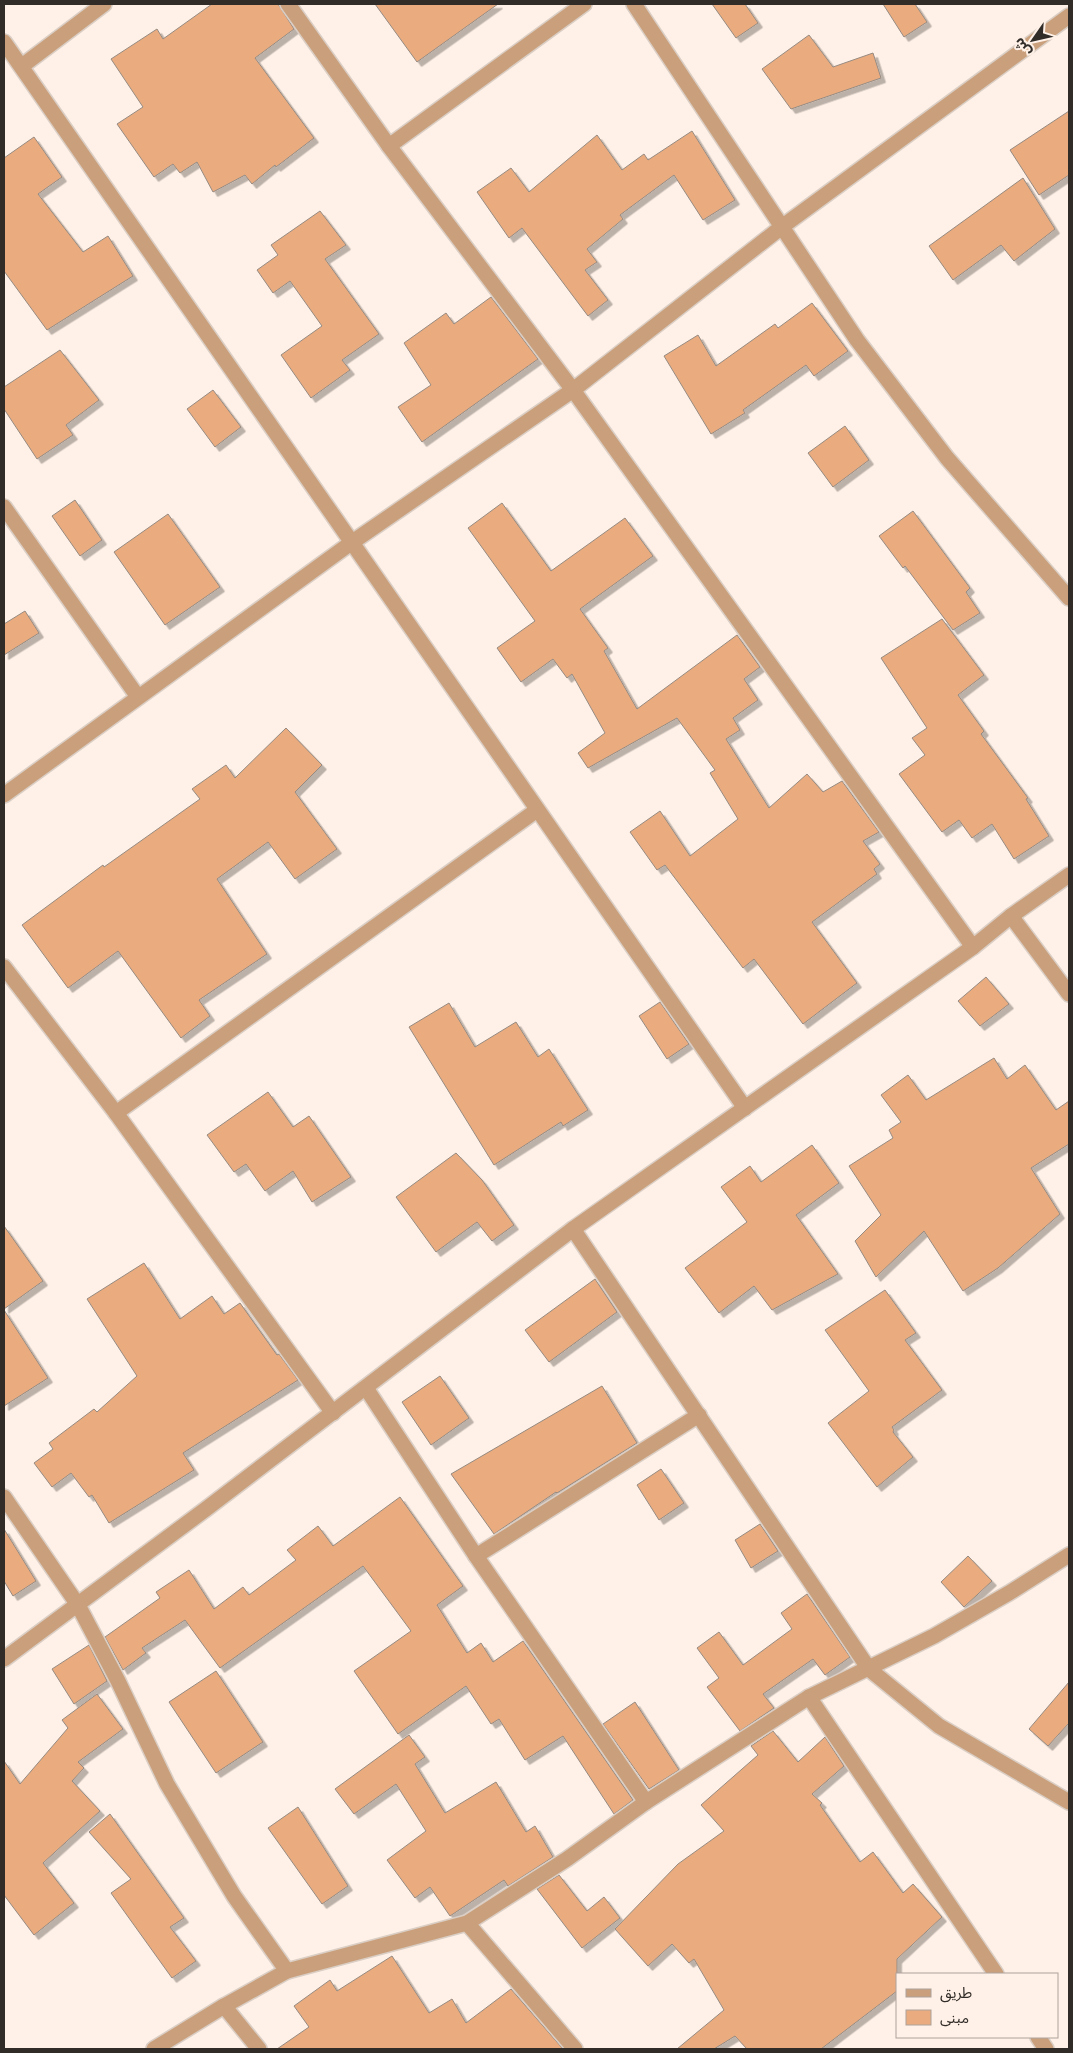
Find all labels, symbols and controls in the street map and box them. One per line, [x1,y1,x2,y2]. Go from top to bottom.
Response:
north arrow [1008,15,1058,65]
text: ش [1009,34,1036,61]
legend [896,1973,1058,2038]
text: طريق [940,1982,972,2003]
text: مبنى [940,2007,969,2028]

